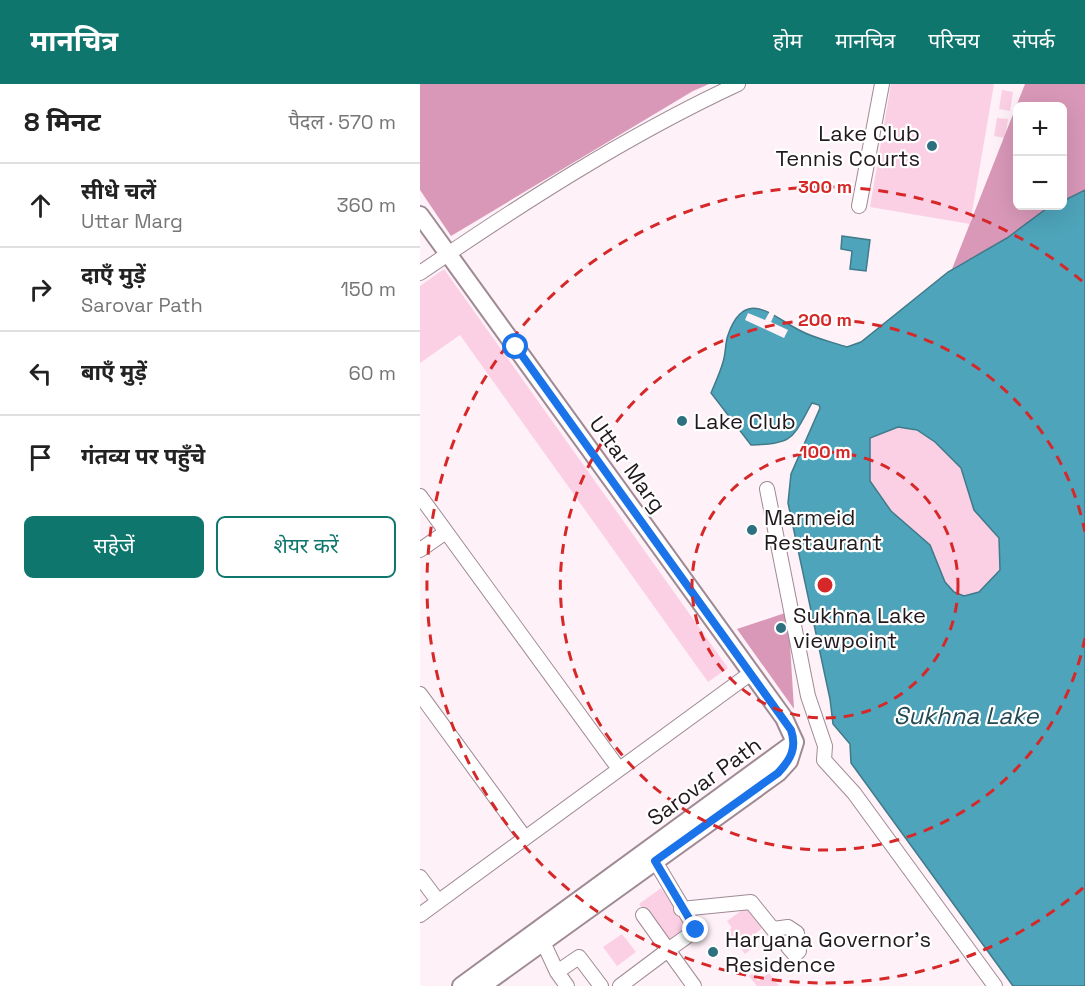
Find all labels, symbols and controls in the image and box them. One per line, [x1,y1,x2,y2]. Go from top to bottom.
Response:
text: मानचित्र [30,23,118,59]
text: होम [773,27,802,54]
text: मानचित्र [835,27,895,54]
text: परिचय [928,27,980,54]
text: संपर्क [1013,27,1055,54]
map controls [1013,102,1067,210]
button: + [1013,102,1067,156]
text: 8 मिनट [24,105,101,139]
text: पैदल · 570 m [288,109,396,135]
place label: Lake Club Tennis Courts [775,119,920,172]
marker: Lake Club Tennis Courts [925,139,939,153]
button: − [1013,156,1067,210]
text: 300 m [798,175,852,198]
text: सीधे चलें [81,177,156,205]
icon: ahead [24,189,57,222]
text: 360 m [337,192,396,218]
text: Uttar Marg [81,208,183,234]
text: दाएँ मुड़ें [81,261,146,289]
icon: right [24,273,57,306]
text: 150 m [341,276,396,302]
text: Sarovar Path [81,292,203,318]
text: 200 m [798,308,852,331]
route start [502,333,528,359]
icon: left [24,357,57,390]
text: बाएँ मुड़ें [81,358,147,386]
text: 60 m [349,360,396,386]
place label: Lake Club [694,407,796,435]
street label: Uttar Marg [584,410,672,518]
marker: Lake Club [675,414,689,428]
text: 100 m [799,440,851,463]
icon: arrive [24,441,57,474]
text: गंतव्य पर पहुँचे [81,442,205,470]
place label: Marmeid Restaurant [764,503,882,556]
button: सहेजें [24,516,204,578]
button: शेयर करें [216,516,396,578]
marker: Marmeid Restaurant [745,523,759,537]
centre of rings [815,575,835,595]
place label: Sukhna Lake viewpoint [793,601,926,654]
marker: Sukhna Lake viewpoint [774,621,788,635]
water label: Sukhna Lake [893,700,1039,731]
street label: Sarovar Path [642,730,766,832]
route end [682,916,708,942]
place label: Haryana Governor's Residence [725,925,931,978]
marker: Haryana Governor's Residence [706,945,720,959]

